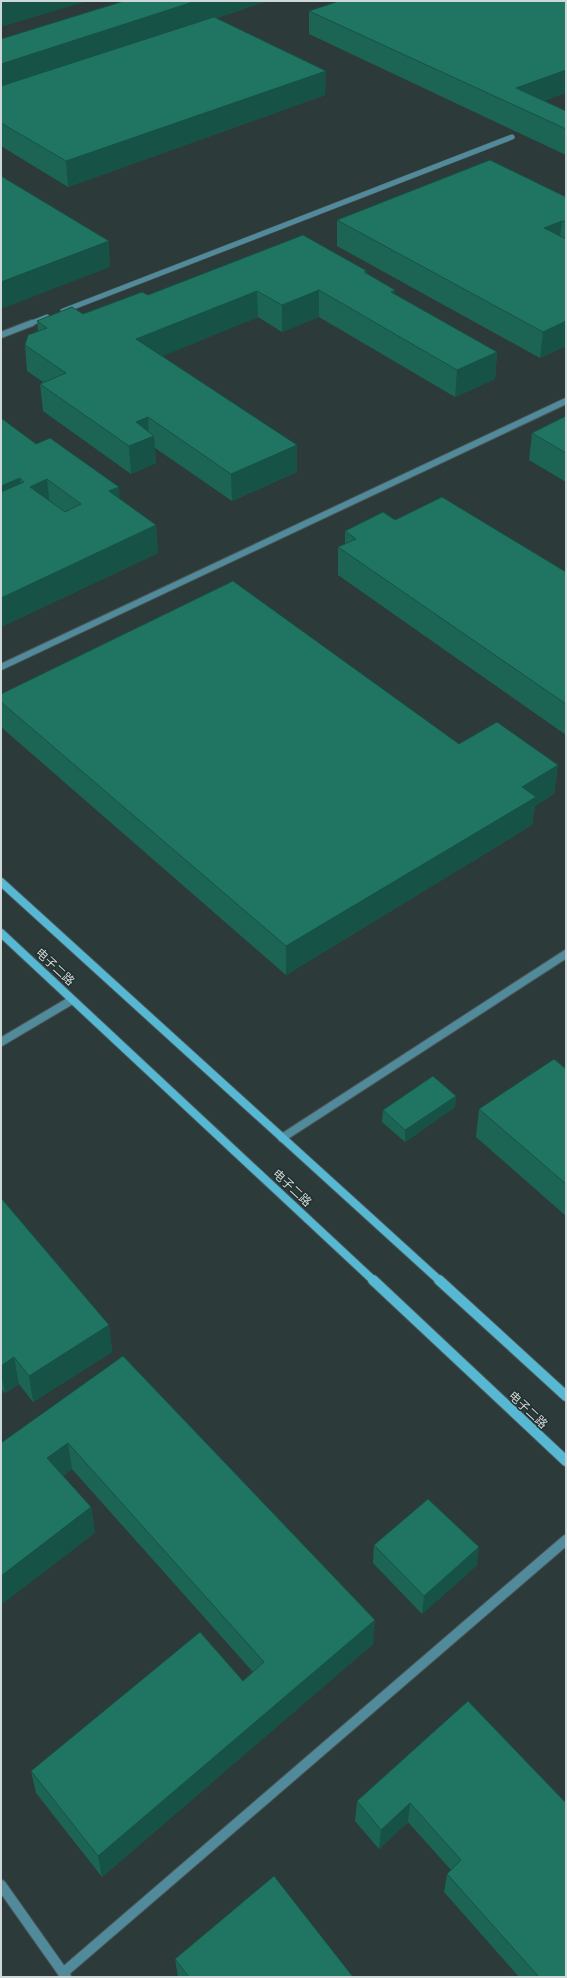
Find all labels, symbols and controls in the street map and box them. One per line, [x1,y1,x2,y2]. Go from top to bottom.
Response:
street label: 电子二路 [33,946,77,988]
street label: 电子二路 [270,1167,314,1209]
street label: 电子二路 [506,1389,550,1431]

